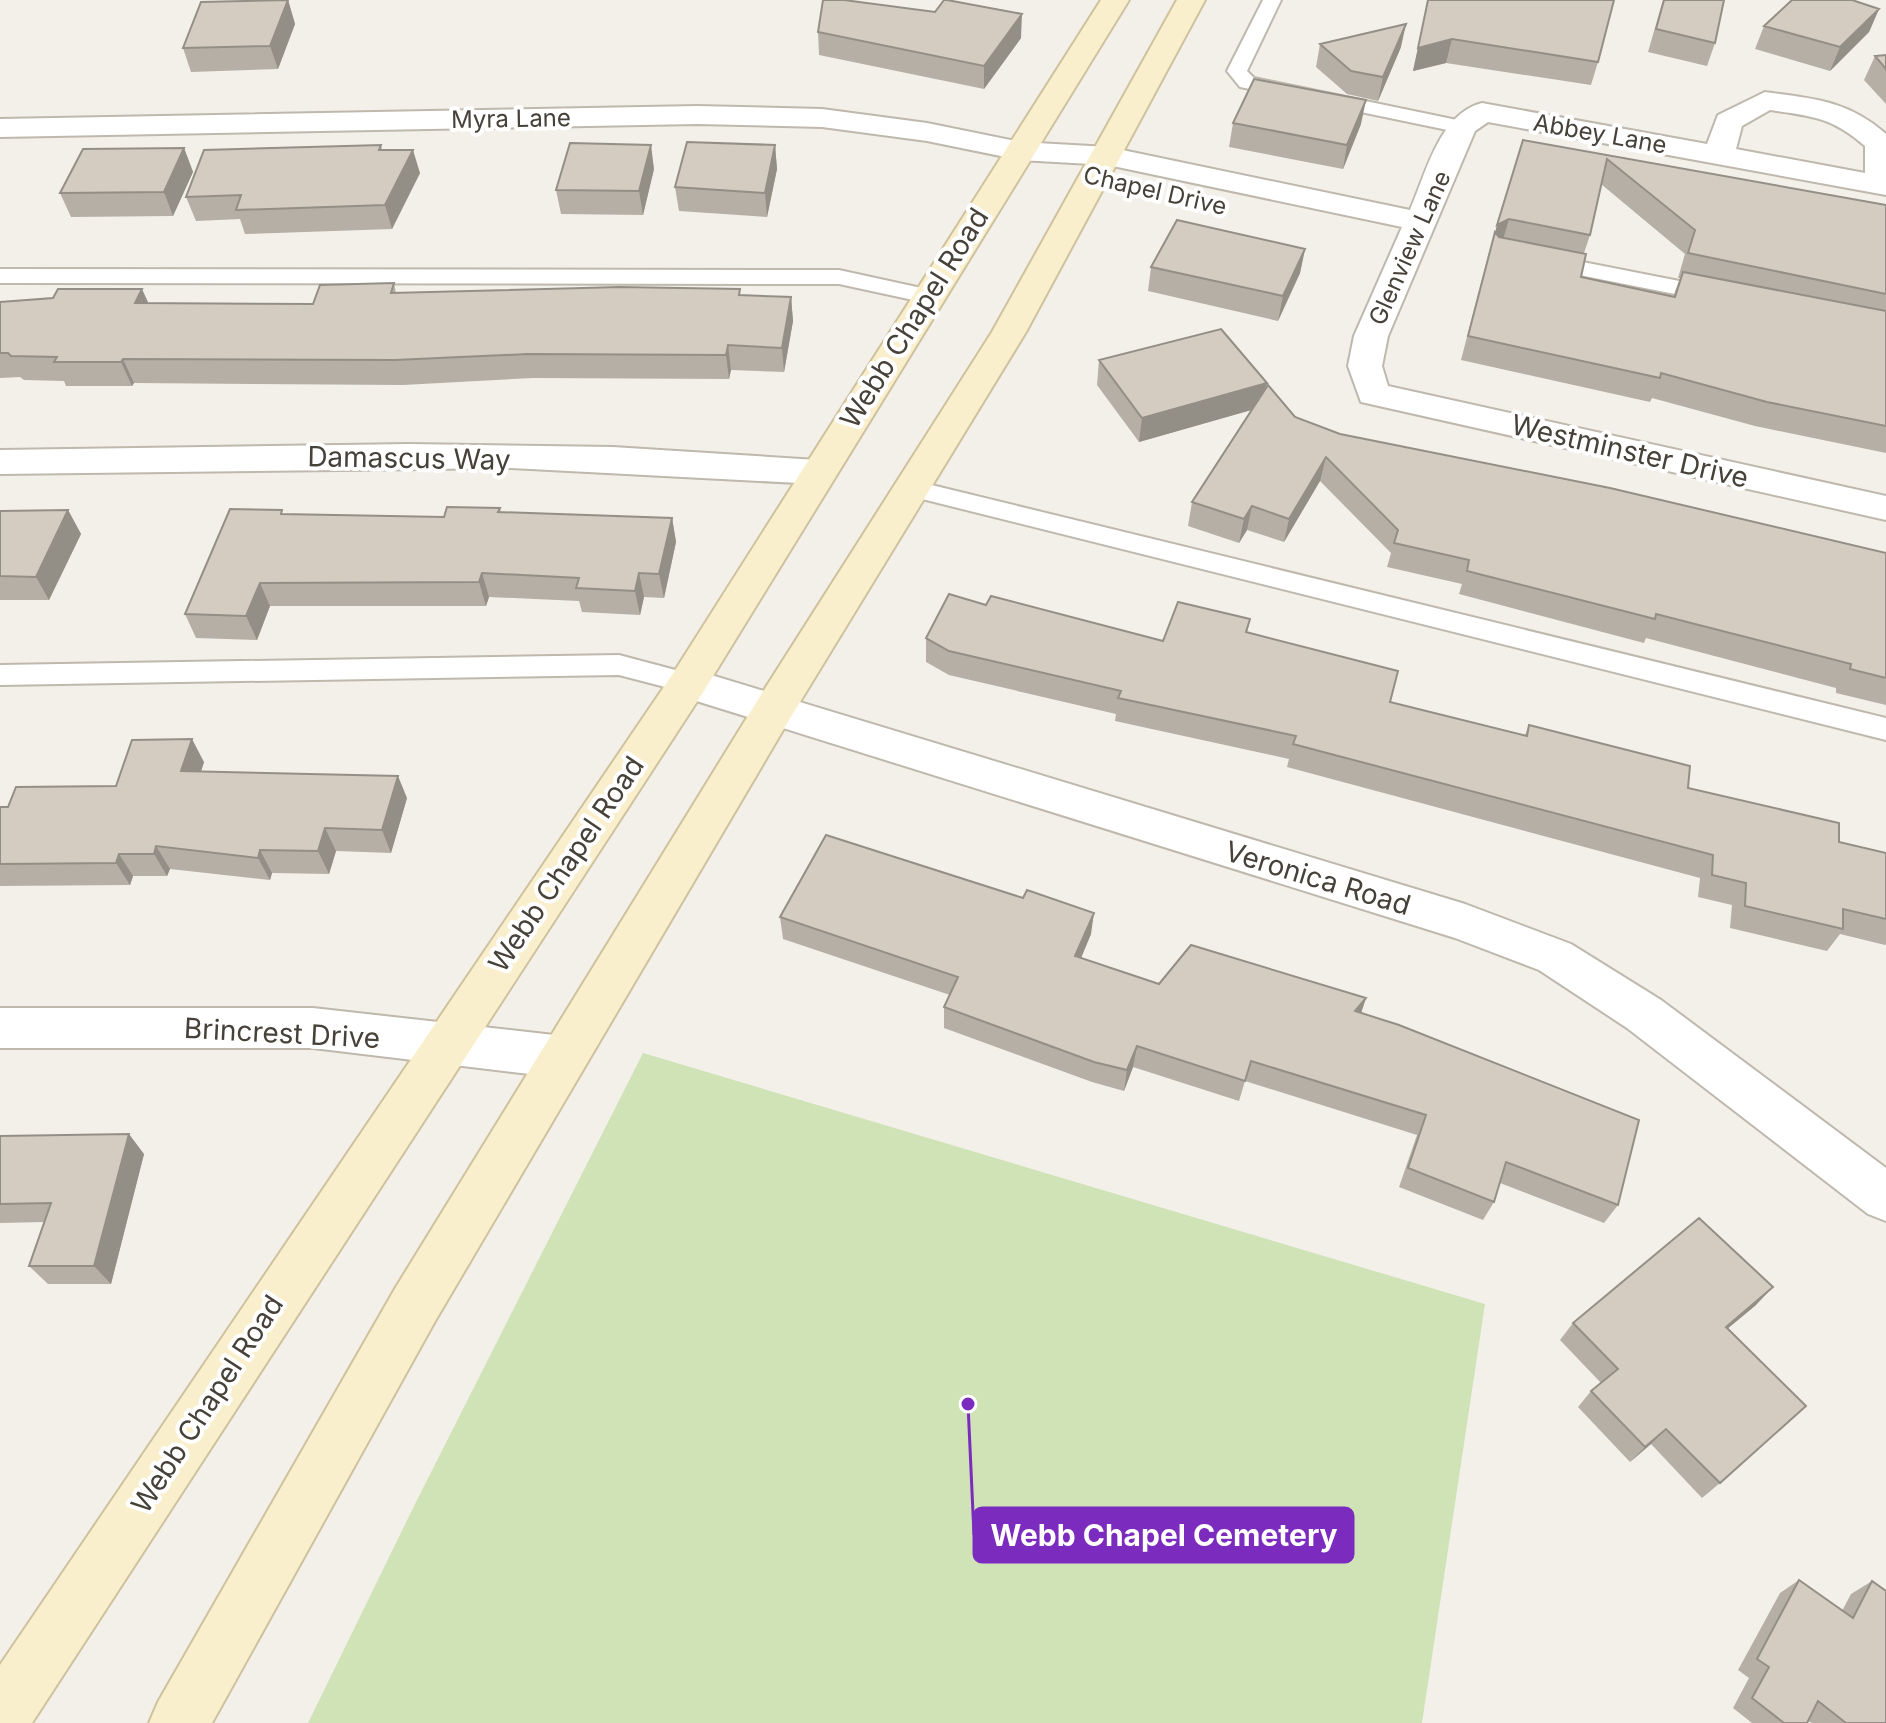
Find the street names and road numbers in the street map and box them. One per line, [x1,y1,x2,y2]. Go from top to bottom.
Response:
street label: Myra Lane [451,103,571,134]
street label: Abbey Lane [1531,108,1669,160]
street label: Chapel Drive [1081,160,1230,221]
street label: Glenview Lane [1363,166,1457,330]
street label: Webb Chapel Road [833,202,995,434]
street label: Westminster Drive [1508,407,1752,495]
street label: Damascus Way [307,439,511,477]
street label: Webb Chapel Road [481,750,651,978]
street label: Veronica Road [1221,834,1415,922]
street label: Brincrest Drive [183,1011,381,1055]
street label: Webb Chapel Road [124,1289,290,1519]

